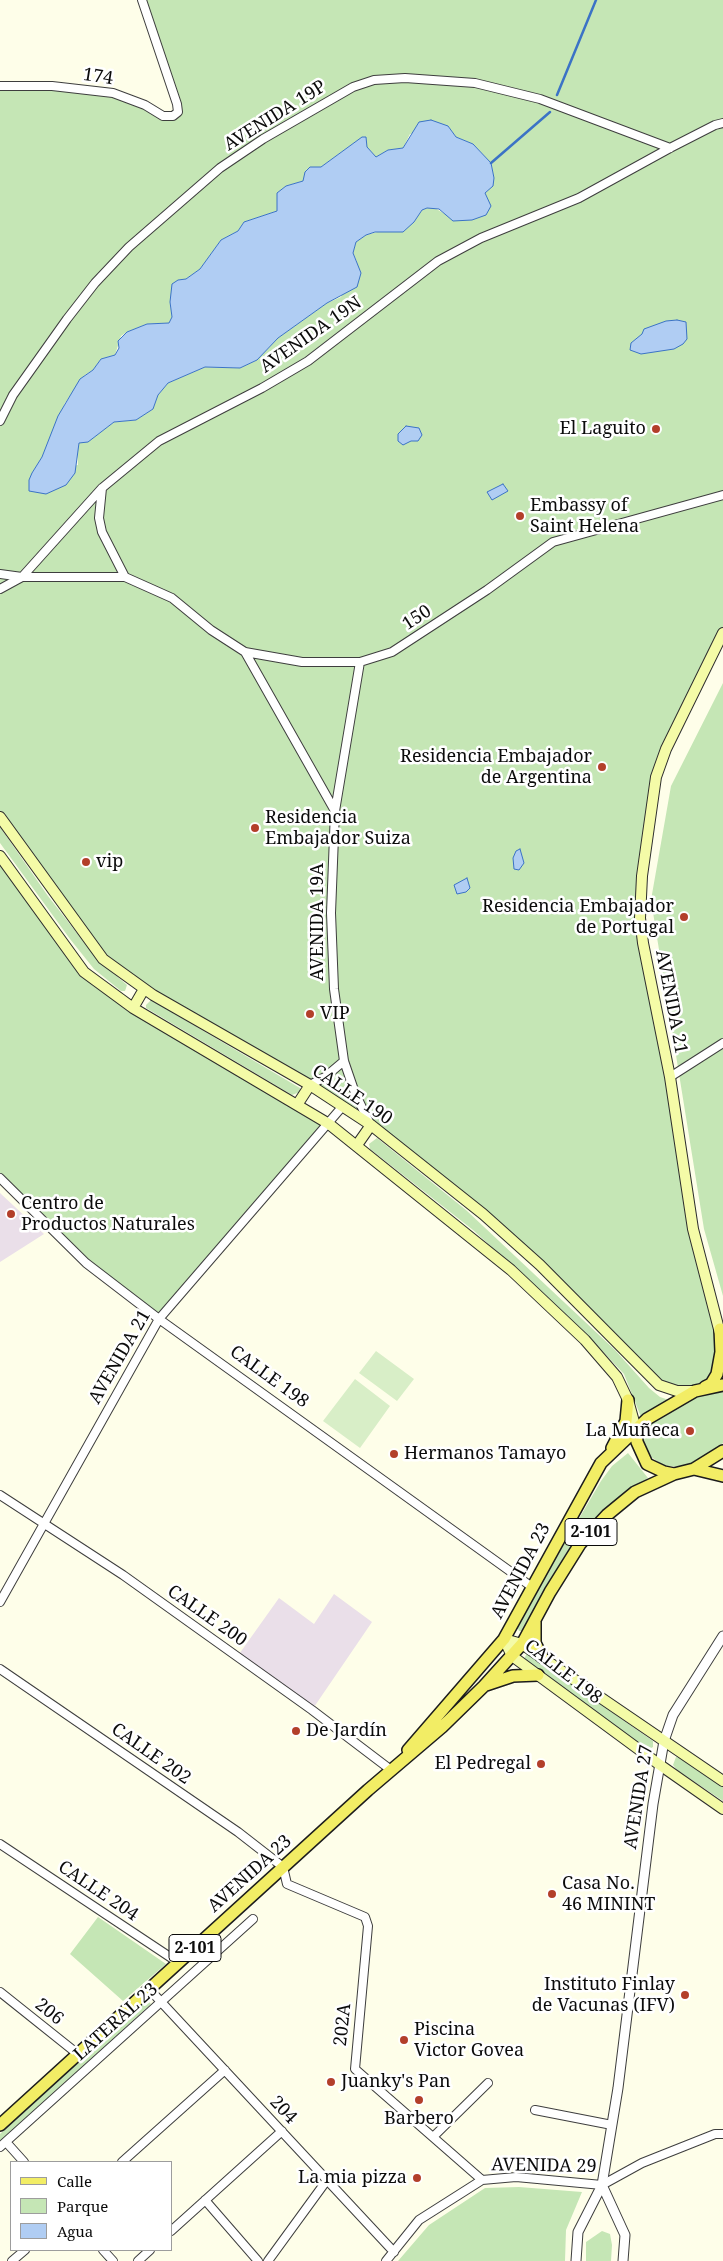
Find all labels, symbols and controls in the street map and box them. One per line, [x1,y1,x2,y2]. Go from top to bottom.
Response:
street label: 174 [81,64,115,90]
street label: AVENIDA 19P [220,76,330,156]
street label: AVENIDA 19N [256,292,366,378]
place label: El Laguito [560,418,646,440]
marker: El Laguito [650,423,662,435]
place label: Embassy of Saint Helena [530,495,639,538]
marker: Embassy of Saint Helena [514,510,526,522]
street label: 150 [398,601,436,635]
place label: Residencia Embajador de Argentina [400,746,592,789]
marker: Residencia Embajador de Argentina [596,761,608,773]
place label: Residencia Embajador Suiza [265,807,411,850]
marker: Residencia Embajador Suiza [249,822,261,834]
place label: vip [96,851,123,873]
marker: vip [80,856,92,868]
street label: AVENIDA 19A [307,863,329,981]
place label: Residencia Embajador de Portugal [482,896,674,939]
marker: Residencia Embajador de Portugal [678,911,690,923]
street label: AVENIDA 21 [650,948,692,1056]
place label: VIP [320,1003,350,1025]
marker: VIP [304,1008,316,1020]
street label: CALLE 190 [308,1060,396,1130]
place label: Centro de Productos Naturales [21,1193,195,1236]
marker: Centro de Productos Naturales [5,1208,17,1220]
street label: AVENIDA 21 [84,1306,156,1408]
street label: CALLE 198 [225,1341,313,1413]
place label: La Muñeca [585,1420,680,1442]
marker: La Muñeca [684,1425,696,1437]
place label: Hermanos Tamayo [404,1443,566,1465]
marker: Hermanos Tamayo [388,1448,400,1460]
road number: 2-101 [565,1518,617,1545]
street label: AVENIDA 23 [487,1519,555,1623]
street label: CALLE 200 [163,1581,251,1651]
street label: CALLE 198 [520,1635,606,1709]
street label: CALLE 202 [107,1719,195,1789]
place label: De Jardín [306,1720,387,1742]
marker: De Jardín [290,1725,302,1737]
street label: AVENIDA 27 [620,1743,658,1851]
place label: El Pedregal [434,1753,531,1775]
marker: El Pedregal [535,1758,547,1770]
street label: AVENIDA 23 [204,1831,296,1917]
street label: CALLE 204 [54,1856,142,1926]
place label: Casa No. 46 MININT [562,1873,655,1916]
marker: Casa No. 46 MININT [546,1888,558,1900]
road number: 2-101 [169,1935,221,1962]
place label: Instituto Finlay de Vacunas (IFV) [532,1974,675,2016]
street label: LATERAL 23 [70,1979,162,2065]
marker: Instituto Finlay de Vacunas (IFV) [679,1989,691,2001]
street label: 206 [30,1994,68,2030]
street label: 202A [330,2003,356,2047]
place label: Piscina Victor Govea [414,2019,524,2062]
marker: Piscina Victor Govea [398,2034,410,2046]
place label: Juanky's Pan [341,2071,451,2093]
marker: Juanky's Pan [325,2076,337,2088]
street label: 204 [265,2092,301,2128]
marker: Barbero [413,2094,425,2106]
place label: Barbero [384,2108,454,2130]
street label: AVENIDA 29 [491,2154,597,2178]
legend [10,2161,172,2251]
place label: La mia pizza [298,2167,407,2189]
text: Calle [57,2171,92,2191]
marker: La mia pizza [411,2172,423,2184]
text: Parque [57,2196,108,2216]
text: Agua [57,2221,93,2241]

